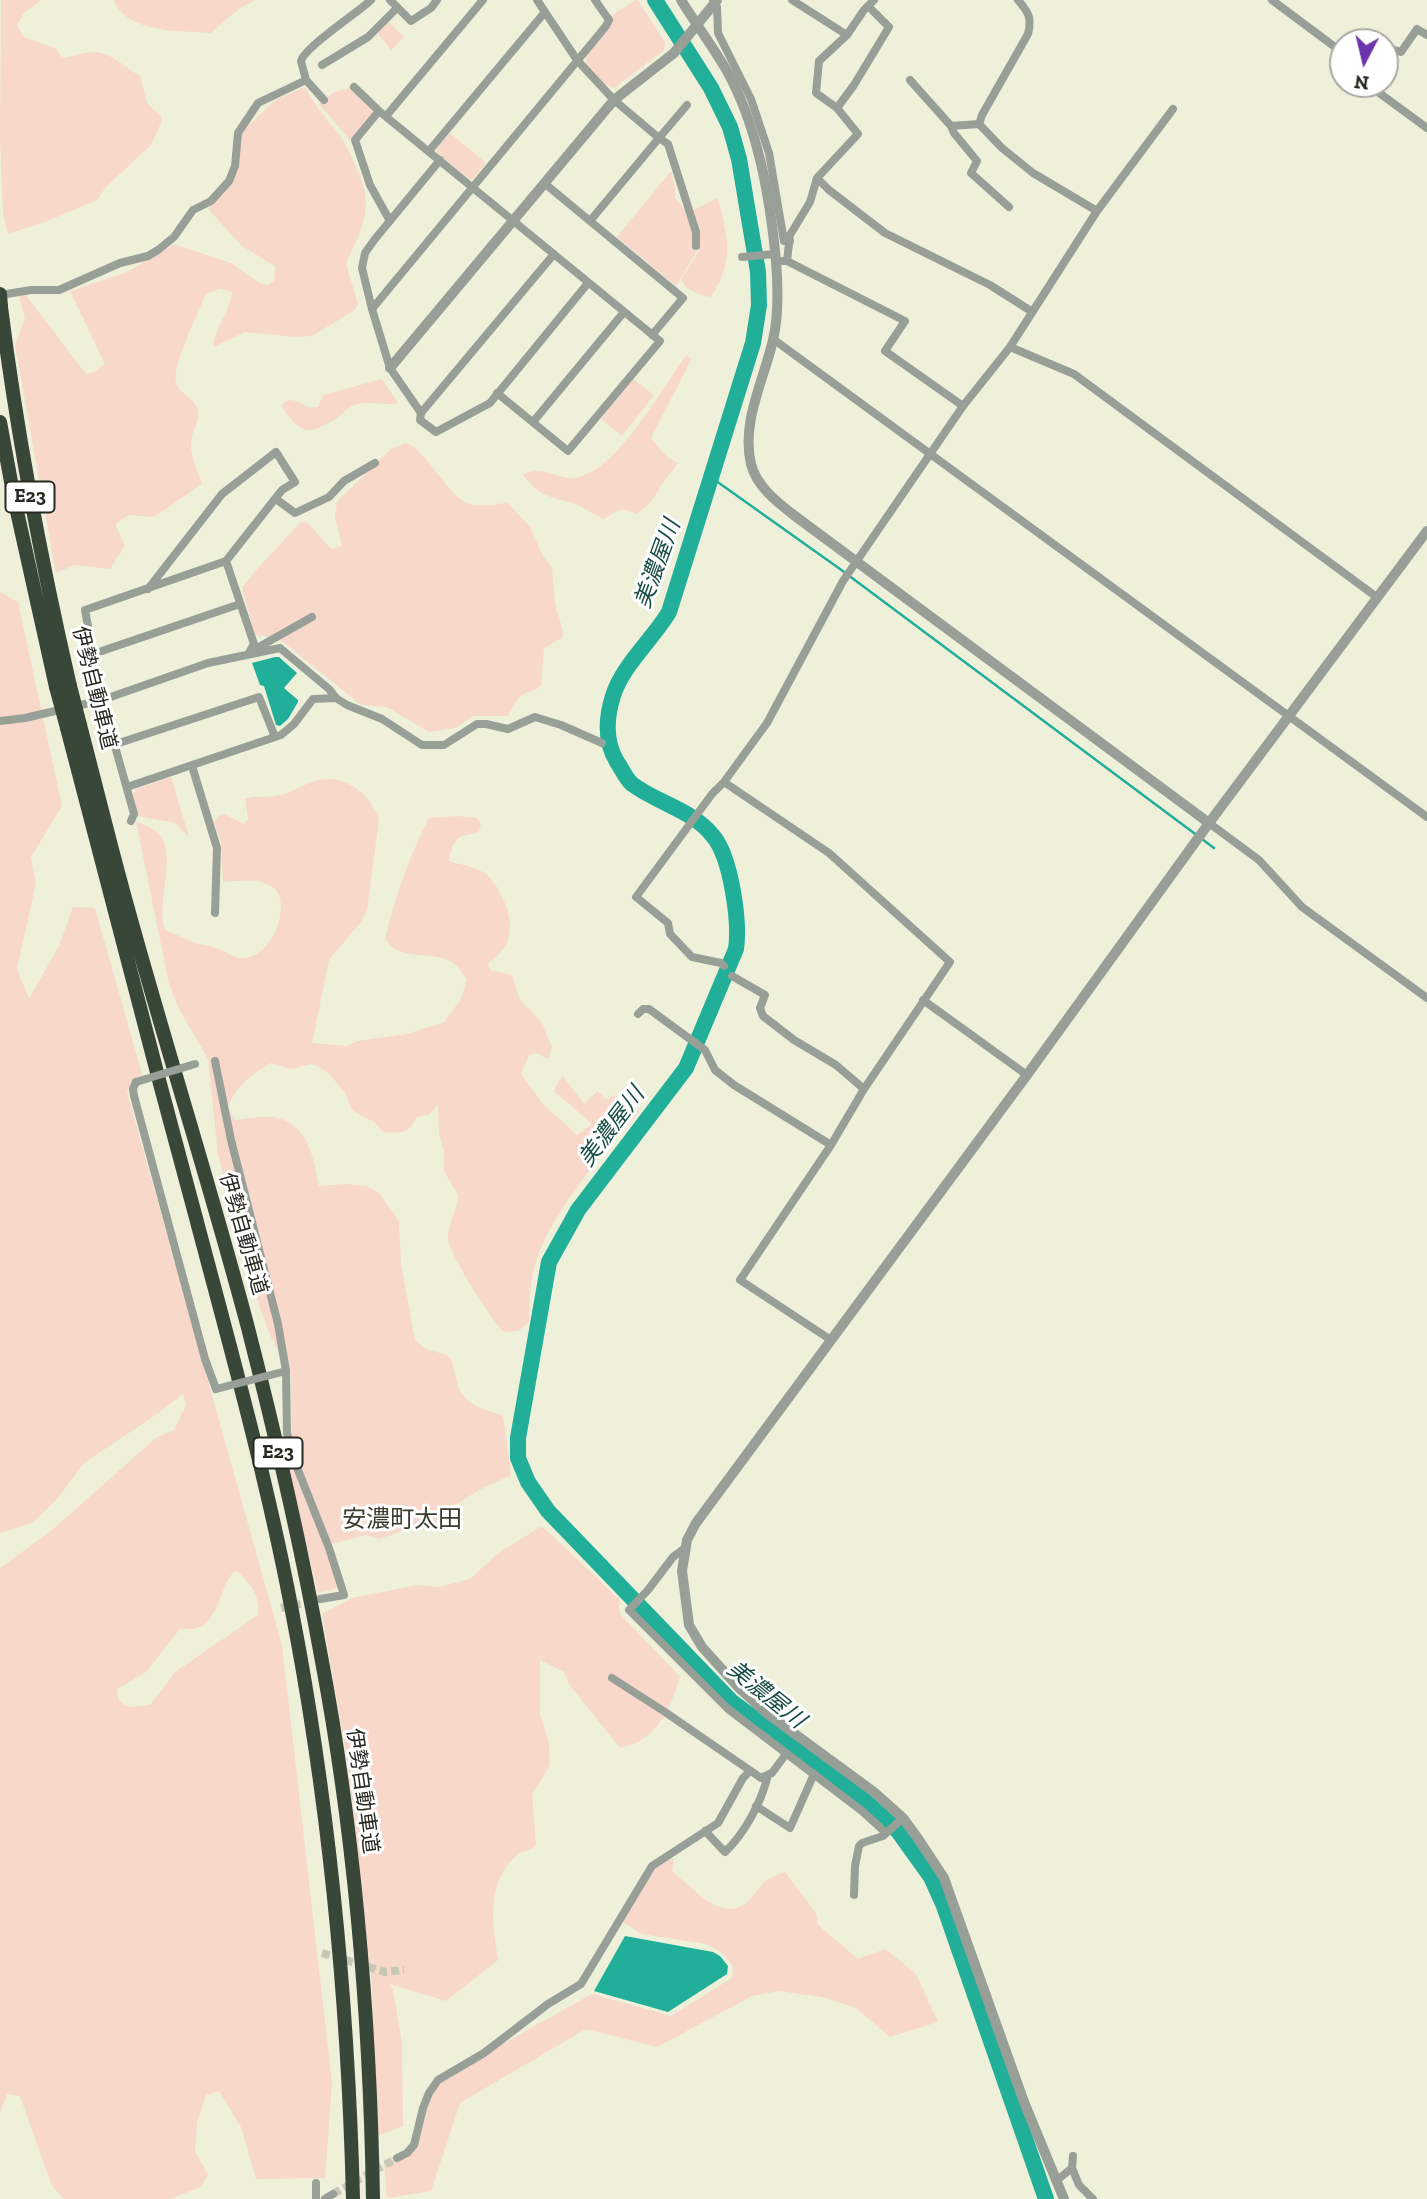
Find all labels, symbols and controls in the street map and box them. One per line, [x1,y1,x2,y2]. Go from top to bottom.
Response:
north arrow [1329,28,1399,98]
text: N [1353,70,1370,95]
road number: E23 [5,482,54,512]
water label: 美濃屋川 [629,516,687,612]
street label: 伊勢自動車道 [67,624,121,752]
water label: 美濃屋川 [573,1082,651,1172]
street label: 伊勢自動車道 [214,1170,272,1298]
road number: E23 [254,1438,302,1469]
district label: 安濃町太田 [342,1506,462,1534]
water label: 美濃屋川 [722,1655,810,1735]
street label: 伊勢自動車道 [341,1727,383,1855]

